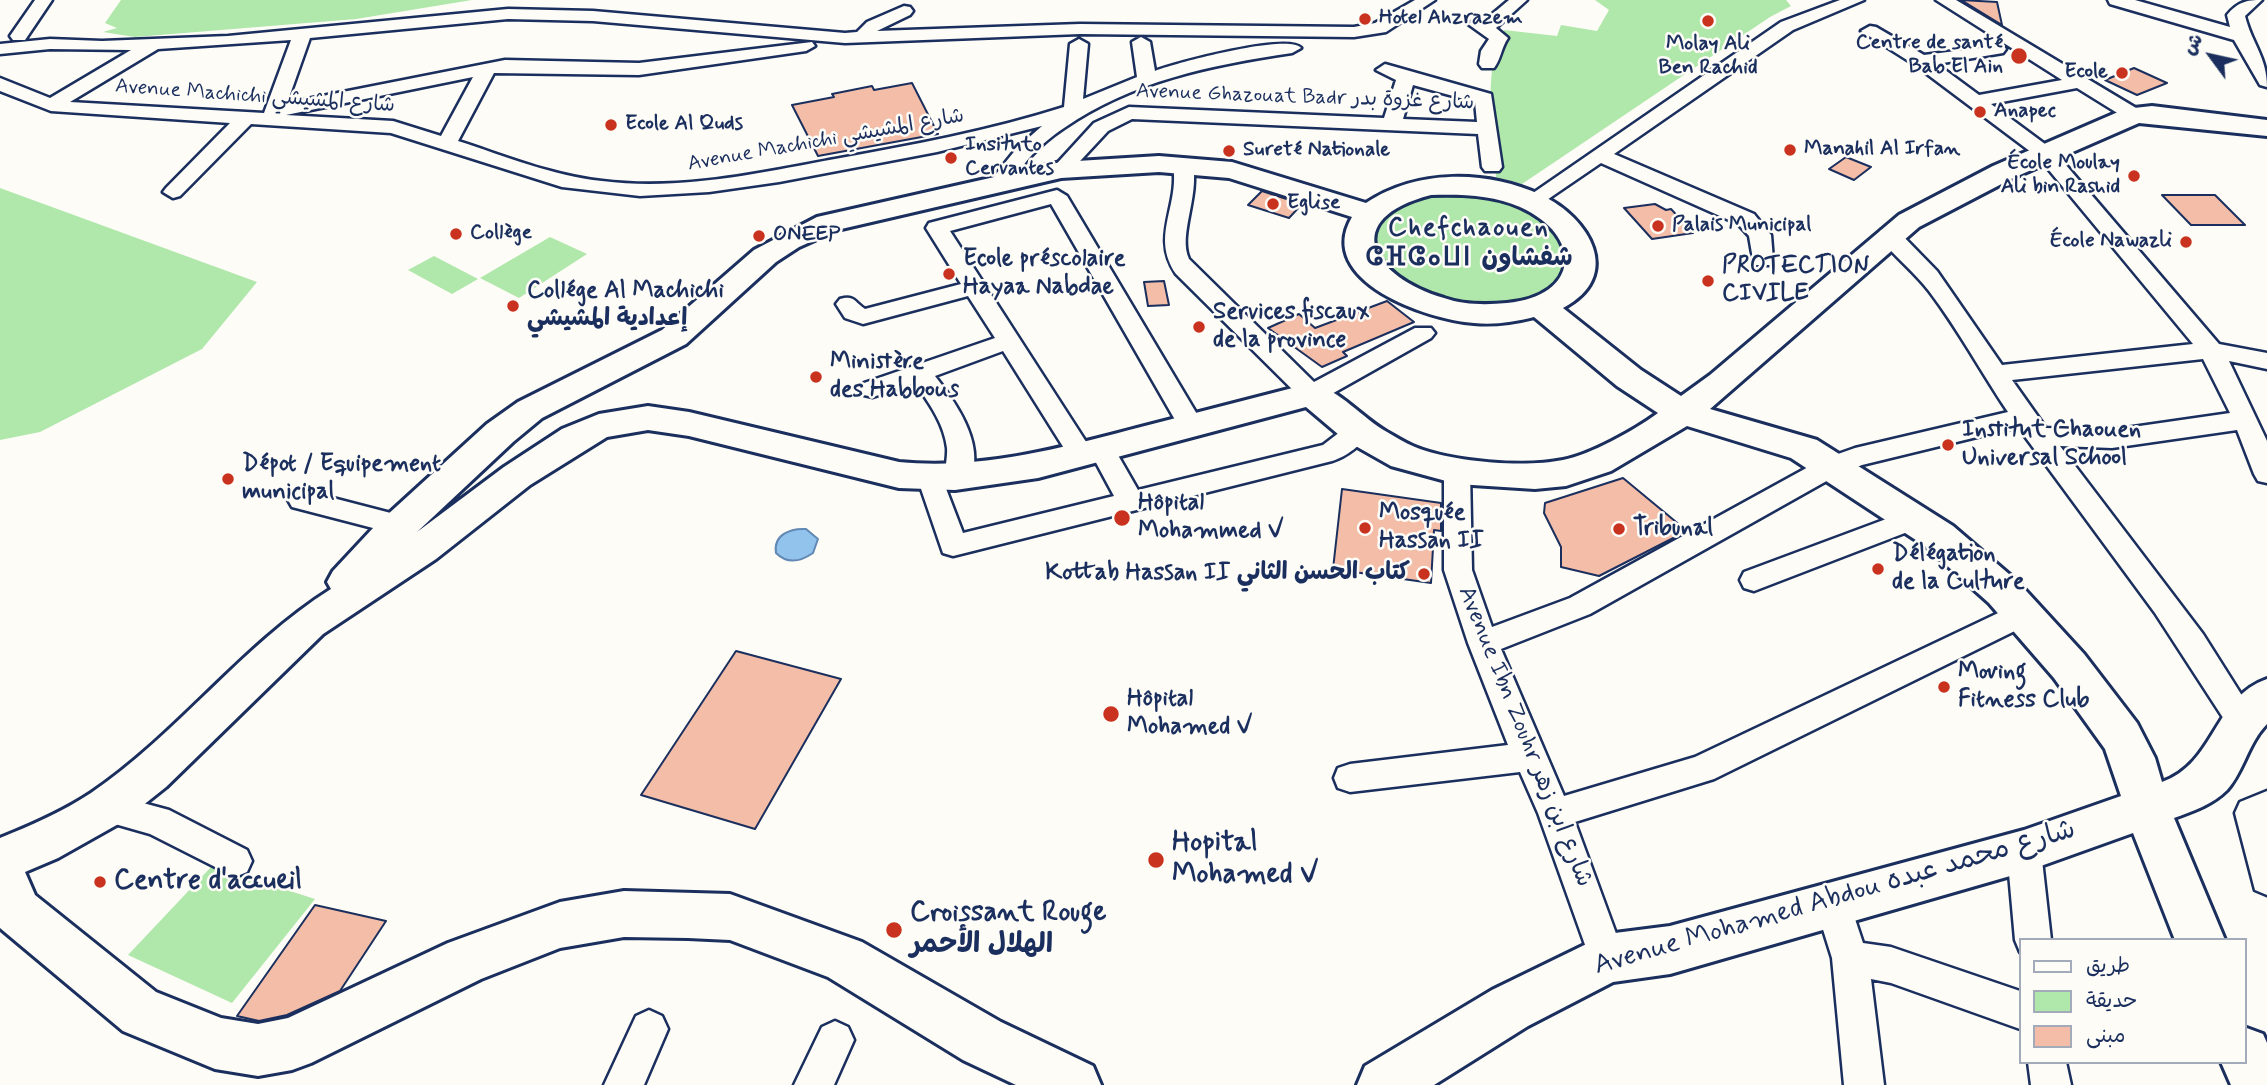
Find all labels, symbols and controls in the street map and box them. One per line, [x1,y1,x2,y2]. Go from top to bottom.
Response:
place label: Hotel Ahzrazem [1379,6,1523,32]
marker: Hotel Ahzrazem [1357,11,1373,27]
marker: Molay Ali Ben Rachid [1700,13,1716,29]
north arrow [2176,21,2246,91]
text: ش [2177,29,2209,60]
place label: Centre de santé Bab El Ain [1856,31,2003,81]
place label: Molay Ali Ben Rachid [1658,32,1758,82]
marker: Centre de santé Bab El Ain [2009,46,2029,66]
place label: Ecole [2064,60,2108,86]
marker: Ecole [2114,65,2130,81]
street label: Avenue Machichi شارع المشيشي [114,75,396,119]
street label: Avenue Ghazouat Badr شارع غزوة بدر [1136,80,1474,116]
place label: Anapec [1994,99,2056,125]
street label: Avenue Machichi شارع المشيشي [686,104,966,178]
marker: Anapec [1972,104,1988,120]
place label: Ecole Al Quds [625,112,743,138]
marker: Ecole Al Quds [603,117,619,133]
place label: Insituto Cervantes [965,133,1054,183]
place label: Manahil Al Irfan [1804,137,1960,163]
place label: Sureté Nationale [1243,138,1390,164]
marker: Manahil Al Irfan [1782,142,1798,158]
marker: Sureté Nationale [1221,143,1237,159]
marker: Insituto Cervantes [943,150,959,166]
place label: École Moulay Ali bin Rashid [2001,151,2120,201]
marker: École Moulay Ali bin Rashid [2126,168,2142,184]
place label: Eglise [1287,191,1340,217]
marker: Eglise [1265,196,1281,212]
place label: Palais Municipal [1672,213,1811,239]
district label: Chefchaouen ⵛⴼⵛⴰⵡⵏ شفشاون [1373,214,1565,276]
marker: Palais Municipal [1650,218,1666,234]
place label: Collège [470,221,532,247]
place label: ONEEP [773,223,840,249]
marker: Collège [448,226,464,242]
marker: ONEEP [751,228,767,244]
place label: École Nawazli [2050,229,2172,255]
marker: École Nawazli [2178,234,2194,250]
place label: Ecole préscolaire Hayaa Nabdae [963,246,1126,302]
place label: PROTECTION CIVILE [1722,253,1869,309]
marker: Ecole préscolaire Hayaa Nabdae [941,266,957,282]
marker: PROTECTION CIVILE [1700,273,1716,289]
place label: Collége Al Machichi إعدادية المشيشي [527,278,724,334]
marker: Collége Al Machichi إعدادية المشيشي [505,298,521,314]
place label: Services fiscaux de la province [1213,299,1369,355]
marker: Services fiscaux de la province [1191,319,1207,335]
place label: Ministère des Habbous [830,349,959,405]
marker: Ministère des Habbous [808,369,824,385]
place label: Institut Chaouen Universal School [1962,417,2141,473]
marker: Institut Chaouen Universal School [1940,437,1956,453]
place label: Dépot / Equipement municipal [242,451,441,507]
marker: Dépot / Equipement municipal [220,471,236,487]
place label: Hôpital Mohammed V [1138,490,1284,546]
place label: Mosquée Hassan II [1379,500,1484,556]
marker: Hôpital Mohammed V [1112,508,1132,528]
place label: Tribunal [1633,515,1713,543]
marker: Mosquée Hassan II [1357,520,1373,536]
marker: Tribunal [1611,521,1627,537]
place label: Délégation de la Culture [1892,541,2025,597]
place label: Kottab Hassan II كتاب الحسن الثاني [1045,560,1410,588]
marker: Délégation de la Culture [1870,561,1886,577]
marker: Kottab Hassan II كتاب الحسن الثاني [1416,566,1432,582]
street label: Avenue Ibn Zouhr شارع ابن زهر [1450,582,1598,892]
place label: Moving Fitness Club [1958,659,2089,715]
marker: Moving Fitness Club [1936,679,1952,695]
place label: Hôpital Mohamed V [1127,686,1252,742]
marker: Hôpital Mohamed V [1101,704,1121,724]
street label: Avenue Mohamed Abdou شارع محمد عبده [1591,814,2079,984]
place label: Hopital Mohamed V [1172,827,1318,893]
marker: Hopital Mohamed V [1146,850,1166,870]
place label: Centre d'accueil [114,865,302,899]
marker: Centre d'accueil [92,874,108,890]
place label: Croissant Rouge الهلال الأحمر [910,897,1106,963]
marker: Croissant Rouge الهلال الأحمر [884,920,904,940]
legend [2018,938,2246,1064]
text: طريق [2086,952,2130,980]
text: حديقة [2086,987,2137,1015]
text: مبنى [2086,1022,2125,1050]

